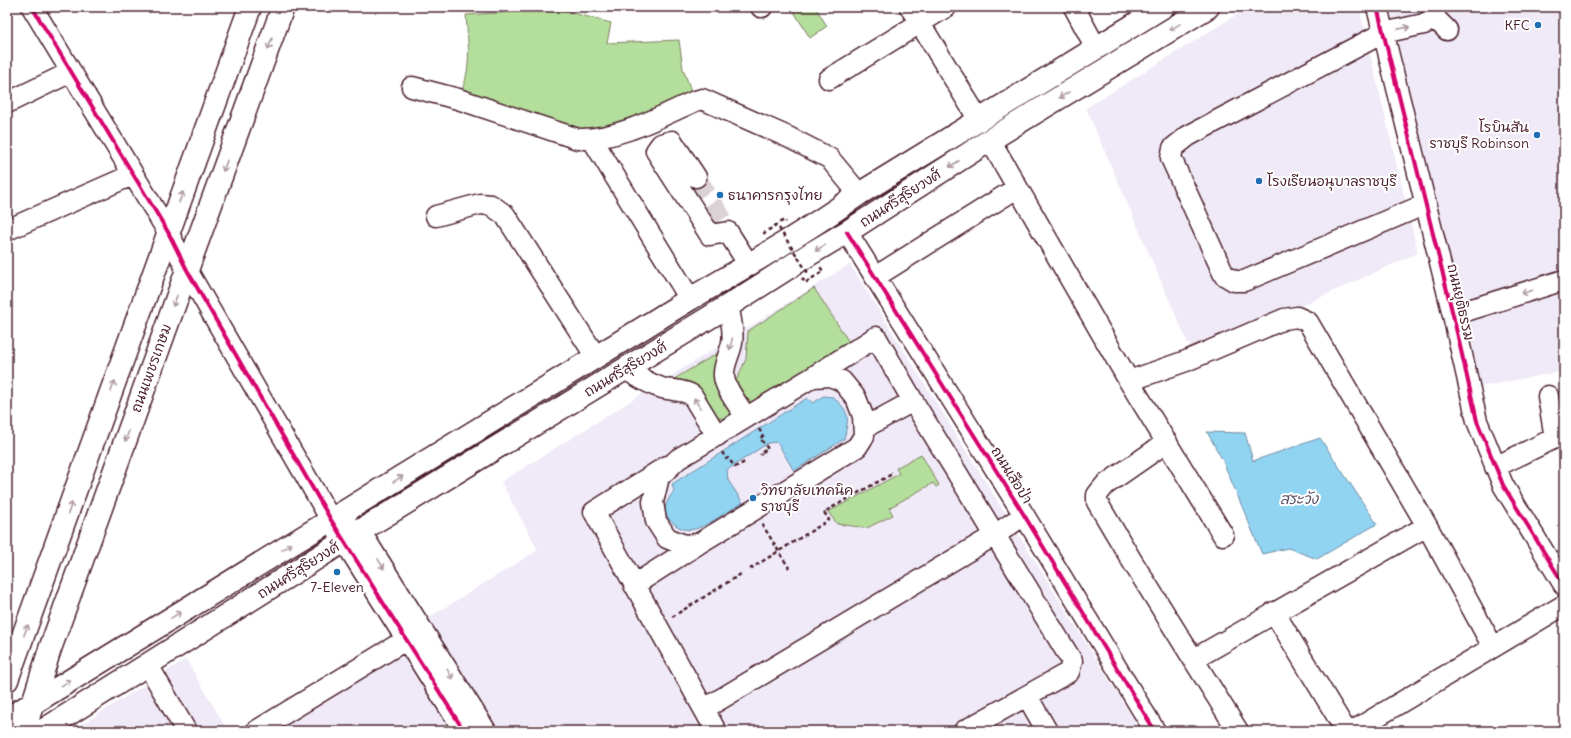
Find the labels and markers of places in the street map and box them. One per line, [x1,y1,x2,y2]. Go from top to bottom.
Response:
place label: KFC [1504,16,1530,34]
marker: KFC [1533,20,1543,30]
place label: โรบินสัน ราชบุรี Robinson [1430,118,1529,153]
marker: โรบินสัน ราชบุรี Robinson [1532,130,1542,140]
place label: โรงเรียนอนุบาลราชบุรี [1267,172,1397,191]
marker: โรงเรียนอนุบาลราชบุรี [1254,176,1264,186]
place label: ธนาคารกรุงไทย [728,186,822,205]
marker: ธนาคารกรุงไทย [715,190,725,200]
place label: วิทยาลัยเทคนิค ราชบุรี [761,481,853,516]
marker: วิทยาลัยเทคนิค ราชบุรี [748,493,758,503]
marker: 7-Eleven [332,567,342,577]
place label: 7-Eleven [310,578,364,596]

